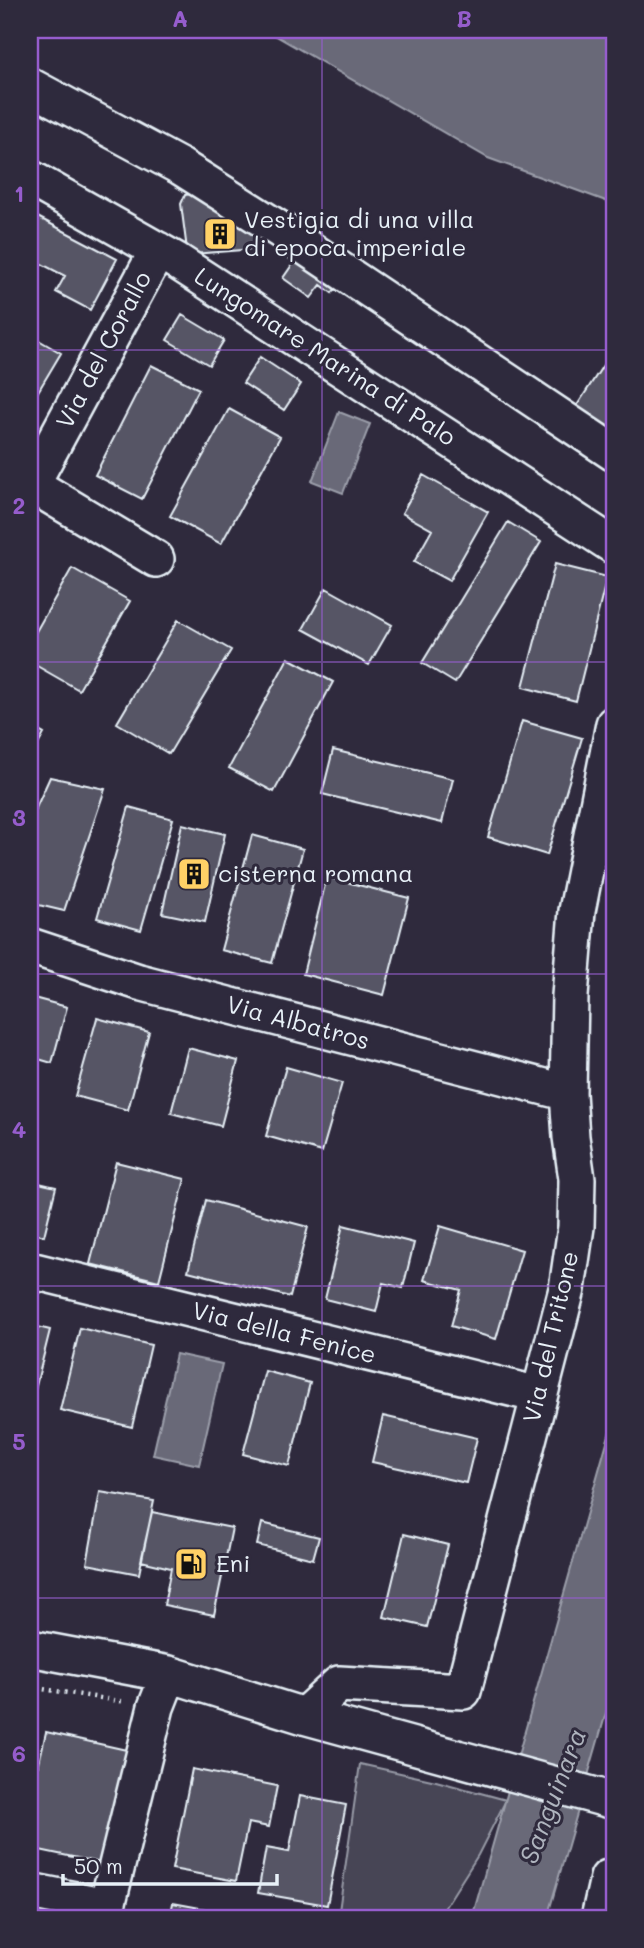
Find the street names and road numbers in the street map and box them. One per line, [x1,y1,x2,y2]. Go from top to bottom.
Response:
street label: Lungomare Marina di Palo [189,260,462,452]
street label: Via del Corallo [48,265,157,433]
street label: Via Albatros [223,988,373,1056]
street label: Via del Tritone [515,1248,584,1425]
street label: Via della Fenice [189,1294,379,1369]

